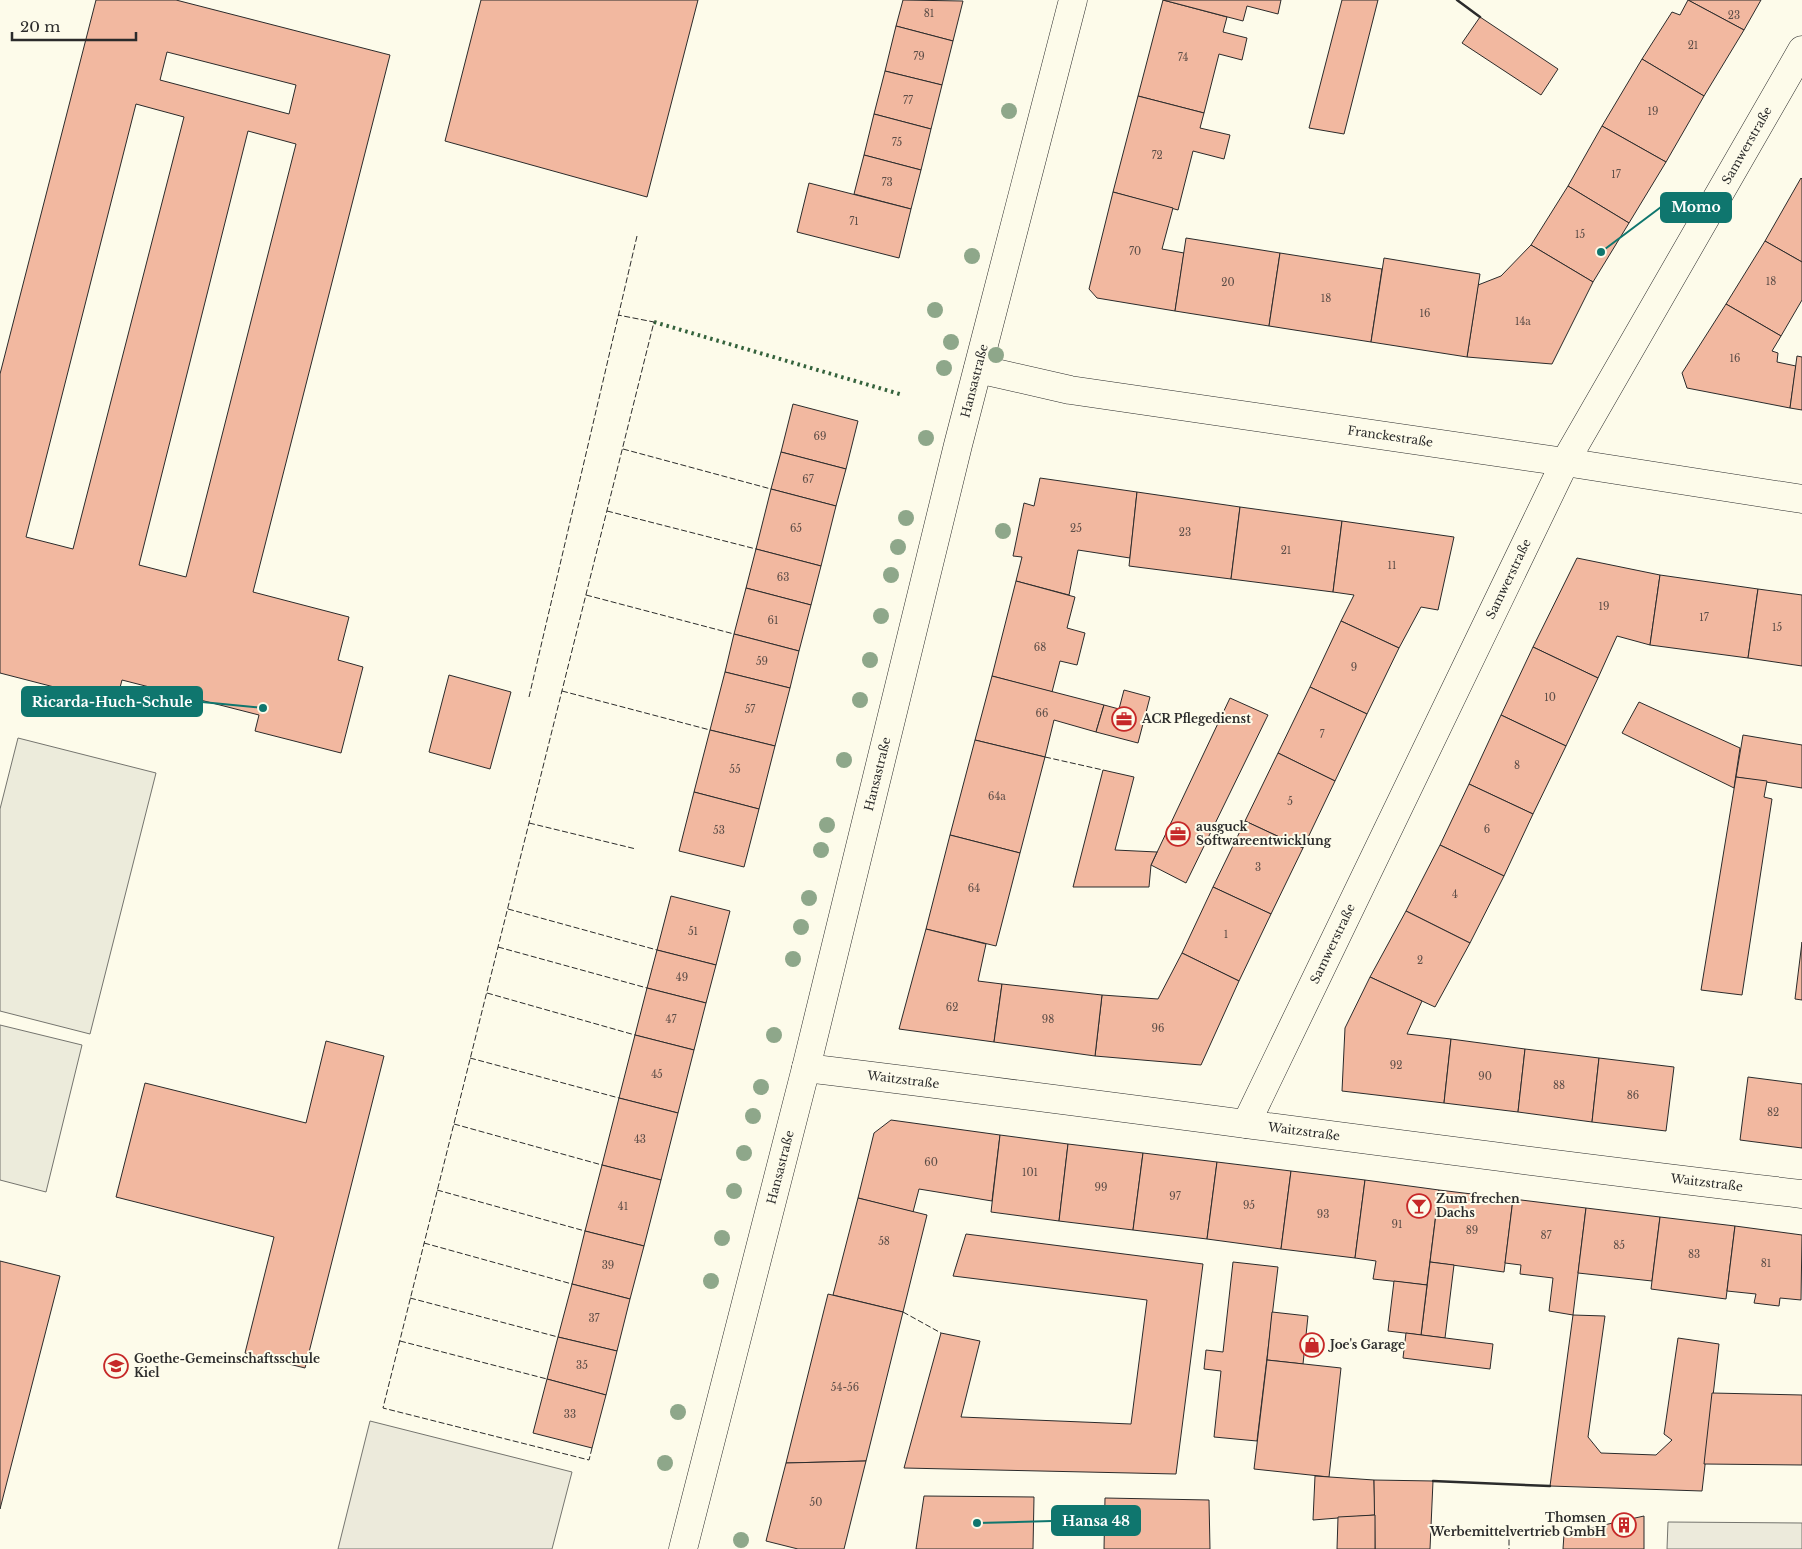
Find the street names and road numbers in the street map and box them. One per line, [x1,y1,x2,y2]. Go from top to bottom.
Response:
street label: Samwerstraße [1718,104,1775,187]
street label: Hansastraße [957,342,991,419]
street label: Franckestraße [1347,422,1434,450]
street label: Samwerstraße [1482,536,1534,621]
street label: Hansastraße [861,735,893,813]
street label: Samwerstraße [1307,901,1358,986]
street label: Waitzstraße [865,1067,940,1091]
street label: Waitzstraße [1266,1119,1341,1143]
street label: Hansastraße [763,1129,797,1206]
street label: Waitzstraße [1669,1170,1744,1194]

